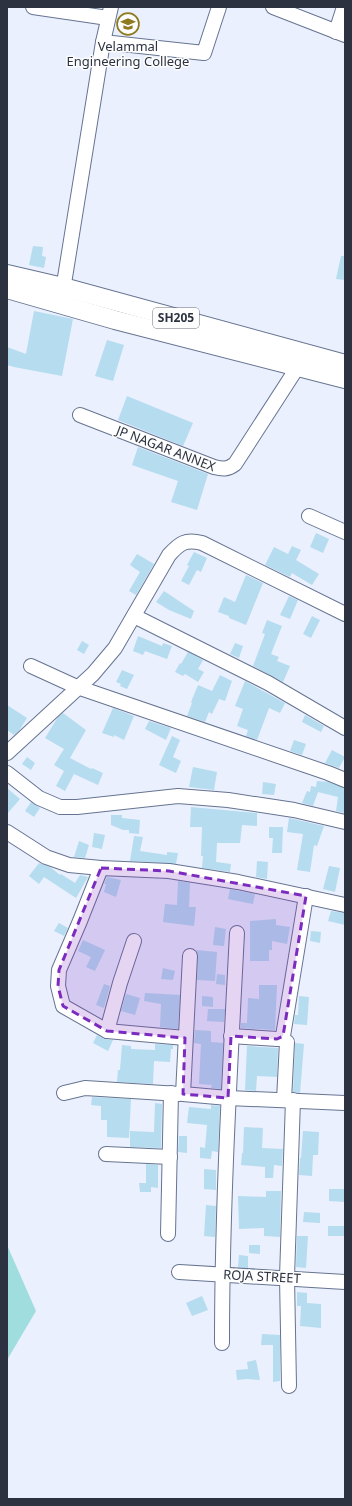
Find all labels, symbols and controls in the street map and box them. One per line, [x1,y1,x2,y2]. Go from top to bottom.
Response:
school or university icon: Velammal Engineering College [115,11,141,37]
place label: Velammal Engineering College [67,37,189,70]
road number: SH205 [153,308,199,328]
street label: JP NAGAR ANNEX [112,420,219,475]
street label: ROJA STREET [223,1265,302,1287]

